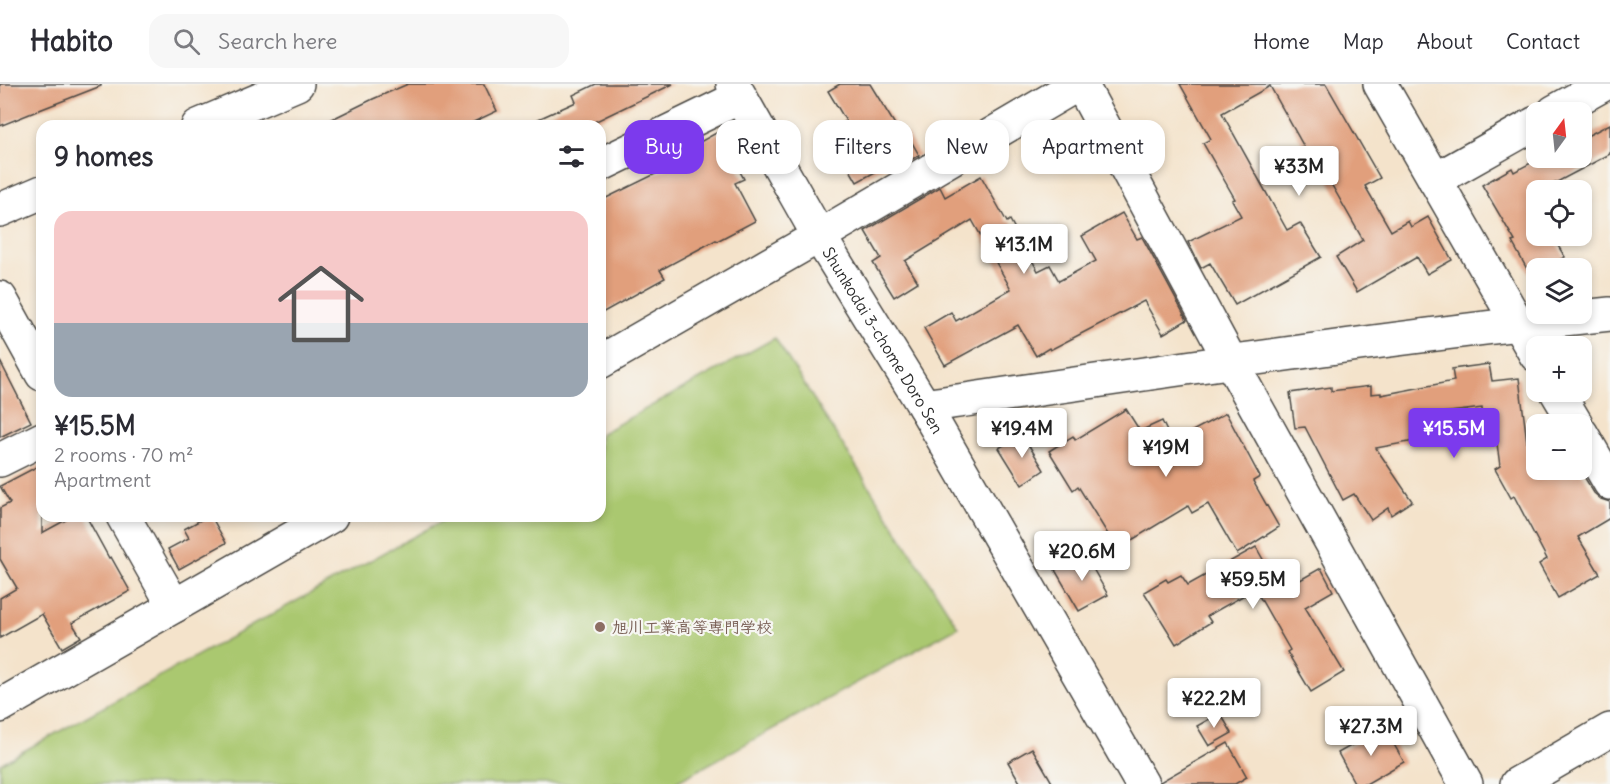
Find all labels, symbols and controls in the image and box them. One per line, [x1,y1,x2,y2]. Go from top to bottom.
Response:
search box [149,14,569,68]
text: Habito [30,23,113,59]
icon: search [170,25,203,58]
text: Search here [218,27,337,55]
text: Home [1253,28,1310,55]
text: Map [1343,28,1384,55]
text: About [1417,28,1473,55]
text: Contact [1506,28,1580,55]
north arrow [1526,102,1592,168]
map controls [1526,102,1592,480]
chip: Buy [624,120,704,174]
chip: Rent [716,120,801,174]
chip: Filters [813,120,913,174]
chip: New [925,120,1009,174]
chip: Apartment [1021,120,1165,174]
text: 9 homes [54,140,153,173]
icon: filters [555,140,588,173]
pin: ¥33M [1263,146,1335,197]
text: ¥33M [1274,153,1324,178]
button: locate [1526,180,1592,246]
pin: ¥13.1M [975,224,1073,275]
text: ¥13.1M [995,231,1053,256]
street label: Shunkodai 3-chome Doro Sen [818,243,948,437]
icon: home [267,250,375,358]
button: layers [1526,258,1592,324]
button: + [1526,336,1592,402]
pin: ¥19.4M [973,408,1071,459]
pin: ¥15.5M [1405,408,1503,459]
text: ¥15.5M [54,409,136,442]
button: − [1526,414,1592,480]
text: ¥19.4M [991,415,1053,440]
text: ¥15.5M [1422,415,1486,440]
pin: ¥19M [1130,427,1202,478]
text: ¥19M [1142,434,1190,459]
text: 2 rooms · 70 m² [54,442,194,467]
text: Apartment [54,467,151,492]
pin: ¥20.6M [1033,531,1131,582]
text: ¥20.6M [1048,538,1116,563]
pin: ¥59.5M [1204,559,1302,610]
text: ¥59.5M [1220,566,1286,591]
place label: 旭川工業高等専門学校 [612,617,772,637]
marker: 旭川工業高等専門学校 [593,620,607,634]
pin: ¥22.2M [1165,678,1263,729]
text: ¥22.2M [1182,685,1246,710]
pin: ¥27.3M [1322,706,1420,757]
text: ¥27.3M [1339,713,1403,738]

